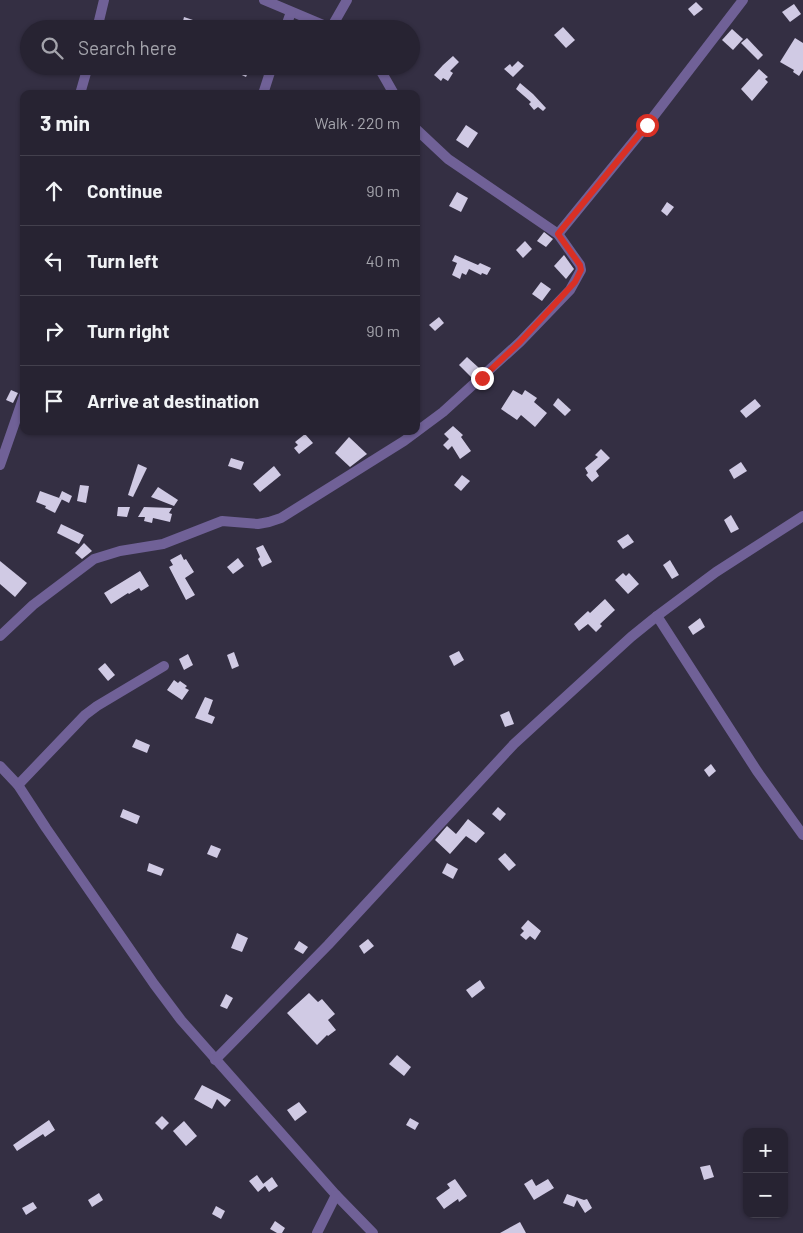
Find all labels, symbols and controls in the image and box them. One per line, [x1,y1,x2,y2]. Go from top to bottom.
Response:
search box [20,20,420,75]
icon: search [38,34,66,62]
text: Search here [78,36,177,59]
text: 3 min [40,110,90,135]
text: Walk · 220 m [314,113,400,132]
route start [636,114,659,137]
icon: ahead [40,177,68,205]
text: Continue [87,179,163,202]
text: 90 m [366,181,400,200]
icon: left [40,247,68,275]
text: Turn left [87,249,158,272]
text: 40 m [366,251,400,270]
icon: right [40,317,68,345]
text: Turn right [87,319,169,342]
text: 90 m [366,321,400,340]
route end [471,367,494,390]
icon: arrive [40,387,68,415]
text: Arrive at destination [87,389,259,412]
map controls [743,1128,788,1218]
button: + [743,1128,788,1173]
button: − [743,1173,788,1218]

